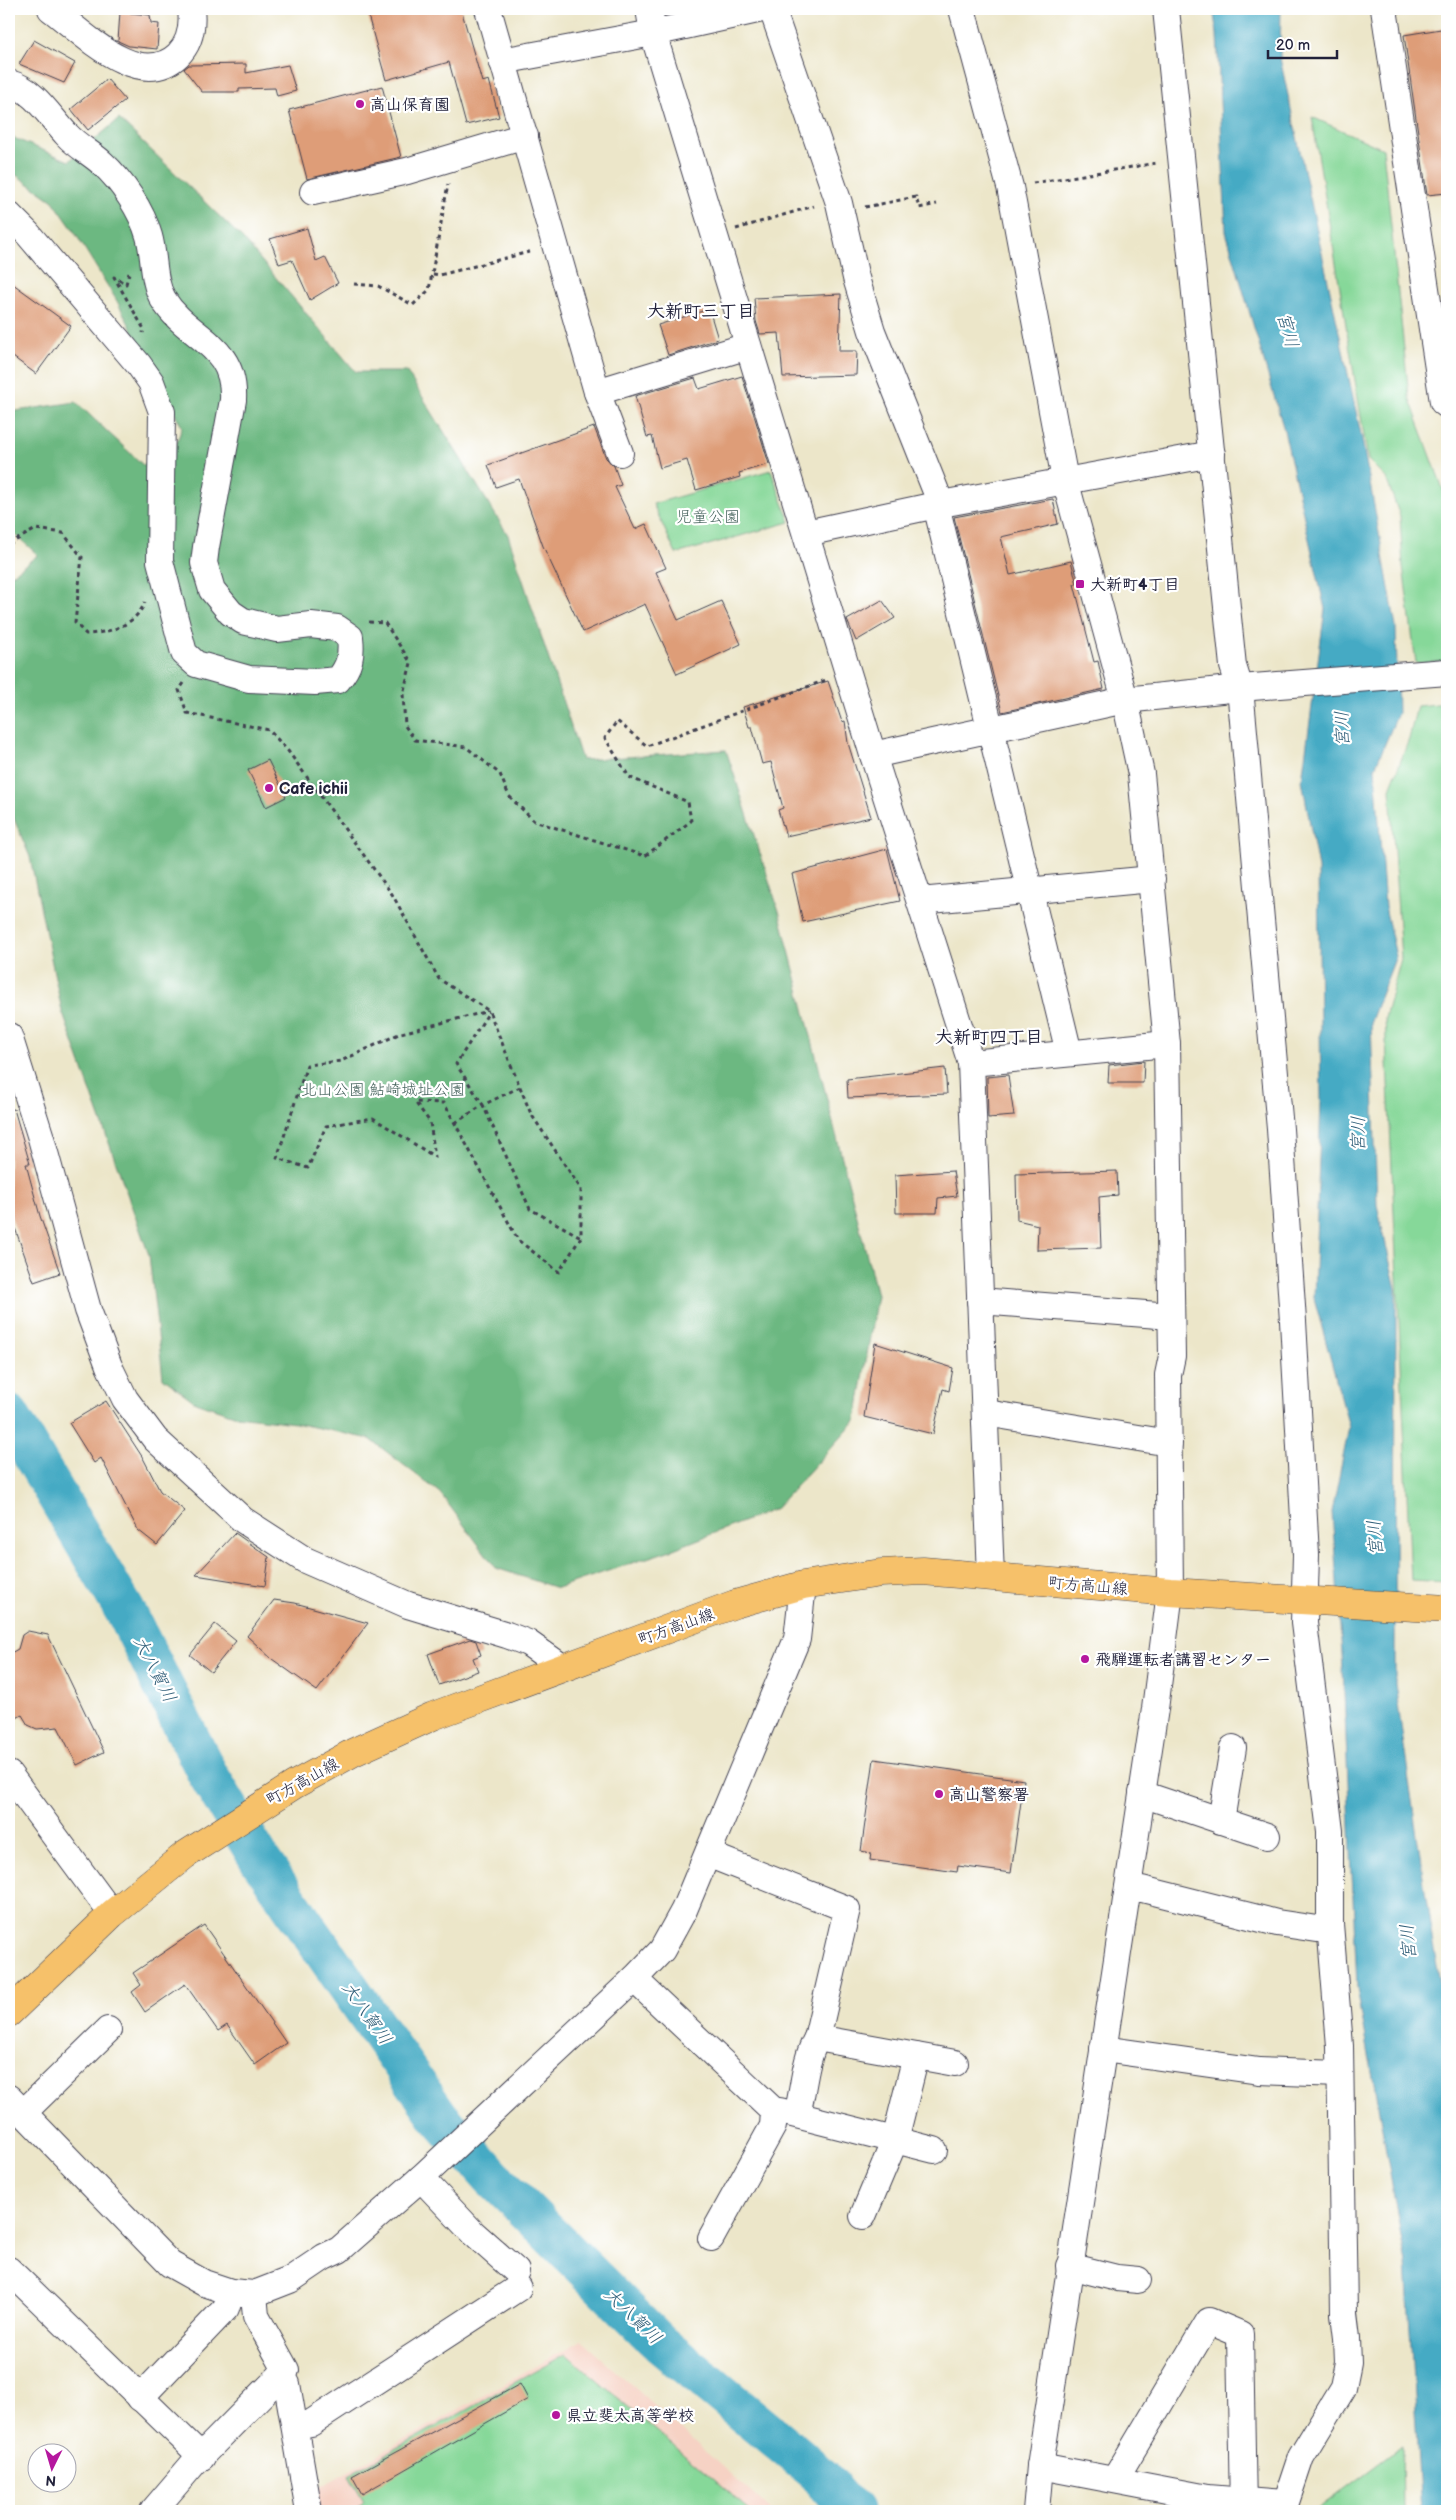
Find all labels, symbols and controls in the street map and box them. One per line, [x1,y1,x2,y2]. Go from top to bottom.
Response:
scale bar [1268,28,1337,60]
text: 20 m [1276,36,1310,55]
place label: 高山保育園 [370,96,450,115]
marker: 高山保育園 [354,98,366,110]
district label: 大新町三丁目 [647,301,755,322]
water label: 宮川 [1273,310,1302,350]
park label: 児童公園 [676,508,740,527]
place label: 大新町4丁目 [1090,576,1179,595]
marker: 大新町4丁目 [1074,578,1086,590]
water label: 宮川 [1331,711,1354,747]
place label: Cafe ichii [279,780,348,799]
marker: Cafe ichii [263,782,275,794]
district label: 大新町四丁目 [935,1027,1043,1048]
park label: 北山公園 鮎崎城址公園 [301,1081,465,1100]
water label: 宮川 [1348,1116,1369,1152]
water label: 宮川 [1363,1519,1388,1557]
street label: 町方高山線 [1047,1574,1129,1599]
street label: 町方高山線 [636,1605,717,1650]
water label: 大八賀川 [129,1632,180,1706]
place label: 飛騨運転者講習センター [1095,1651,1271,1670]
marker: 飛騨運転者講習センター [1079,1653,1091,1665]
street label: 町方高山線 [263,1755,342,1810]
place label: 高山警察署 [949,1786,1029,1805]
marker: 高山警察署 [933,1788,945,1800]
water label: 宮川 [1396,1923,1421,1961]
water label: 大八賀川 [337,1978,396,2049]
water label: 大八賀川 [599,2284,666,2349]
place label: 県立斐太高等学校 [566,2407,694,2426]
marker: 県立斐太高等学校 [550,2409,562,2421]
north arrow [28,2442,78,2492]
text: N [45,2472,57,2489]

